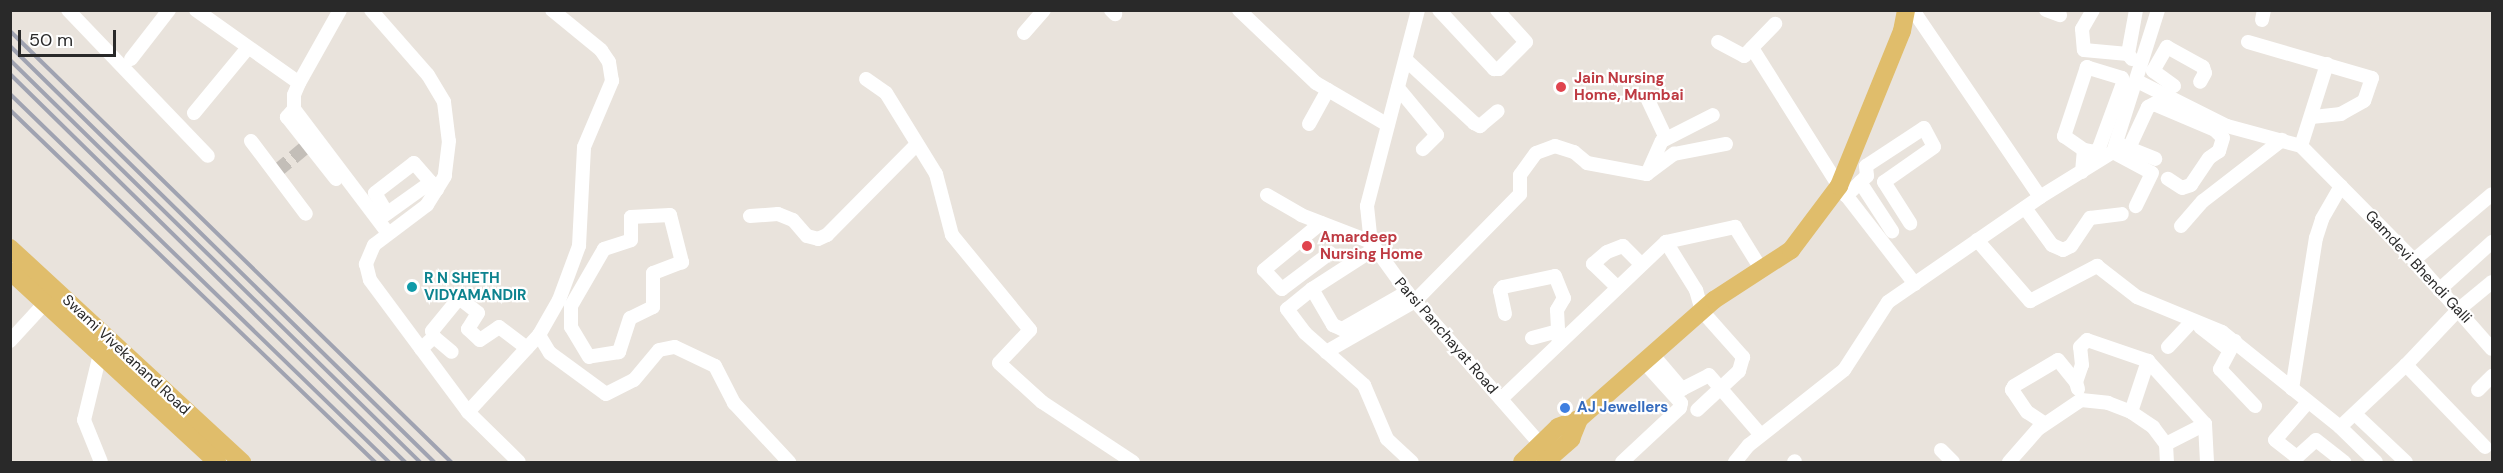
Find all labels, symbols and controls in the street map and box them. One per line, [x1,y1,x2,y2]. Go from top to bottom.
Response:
scale bar [21,18,118,56]
text: 50 m [29,28,73,52]
place label: Jain Nursing Home, Mumbai [1574,69,1684,104]
marker: Jain Nursing Home, Mumbai [1552,78,1570,96]
street label: Gamdevi Bhendi Galli [2361,207,2475,327]
place label: Amardeep Nursing Home [1320,228,1423,263]
marker: Amardeep Nursing Home [1298,237,1316,255]
place label: R N SHETH VIDYAMANDIR [424,269,527,304]
street label: Parsi Panchayat Road [1391,274,1501,398]
marker: R N SHETH VIDYAMANDIR [405,280,419,294]
street label: Swami Vivekanand Road [58,291,194,419]
place label: AJ Jewellers [1577,399,1668,417]
marker: AJ Jewellers [1558,401,1572,415]

